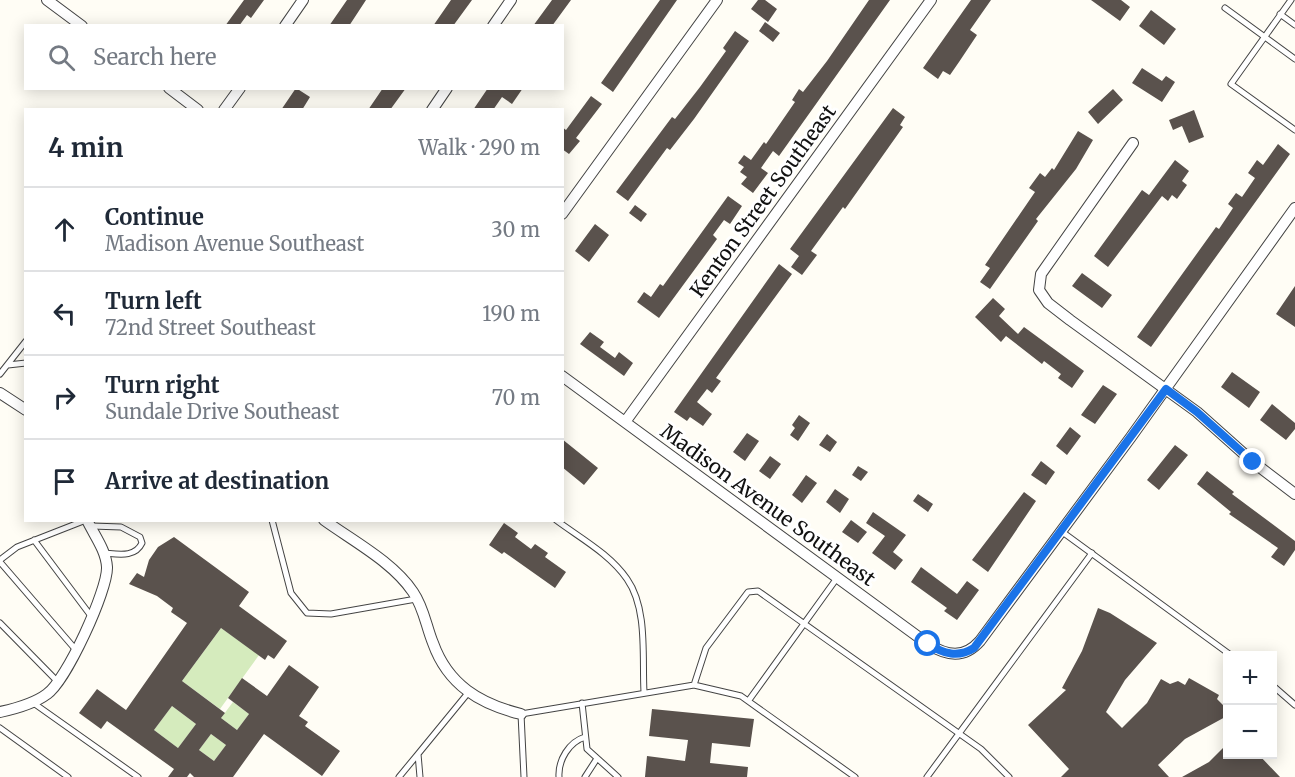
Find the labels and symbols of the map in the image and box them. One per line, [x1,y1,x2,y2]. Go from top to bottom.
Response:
street label: Kenton Street Southeast [684,99,841,302]
street label: Madison Avenue Southeast [656,418,881,591]
route end [1239,448,1265,474]
route start [914,630,940,656]

